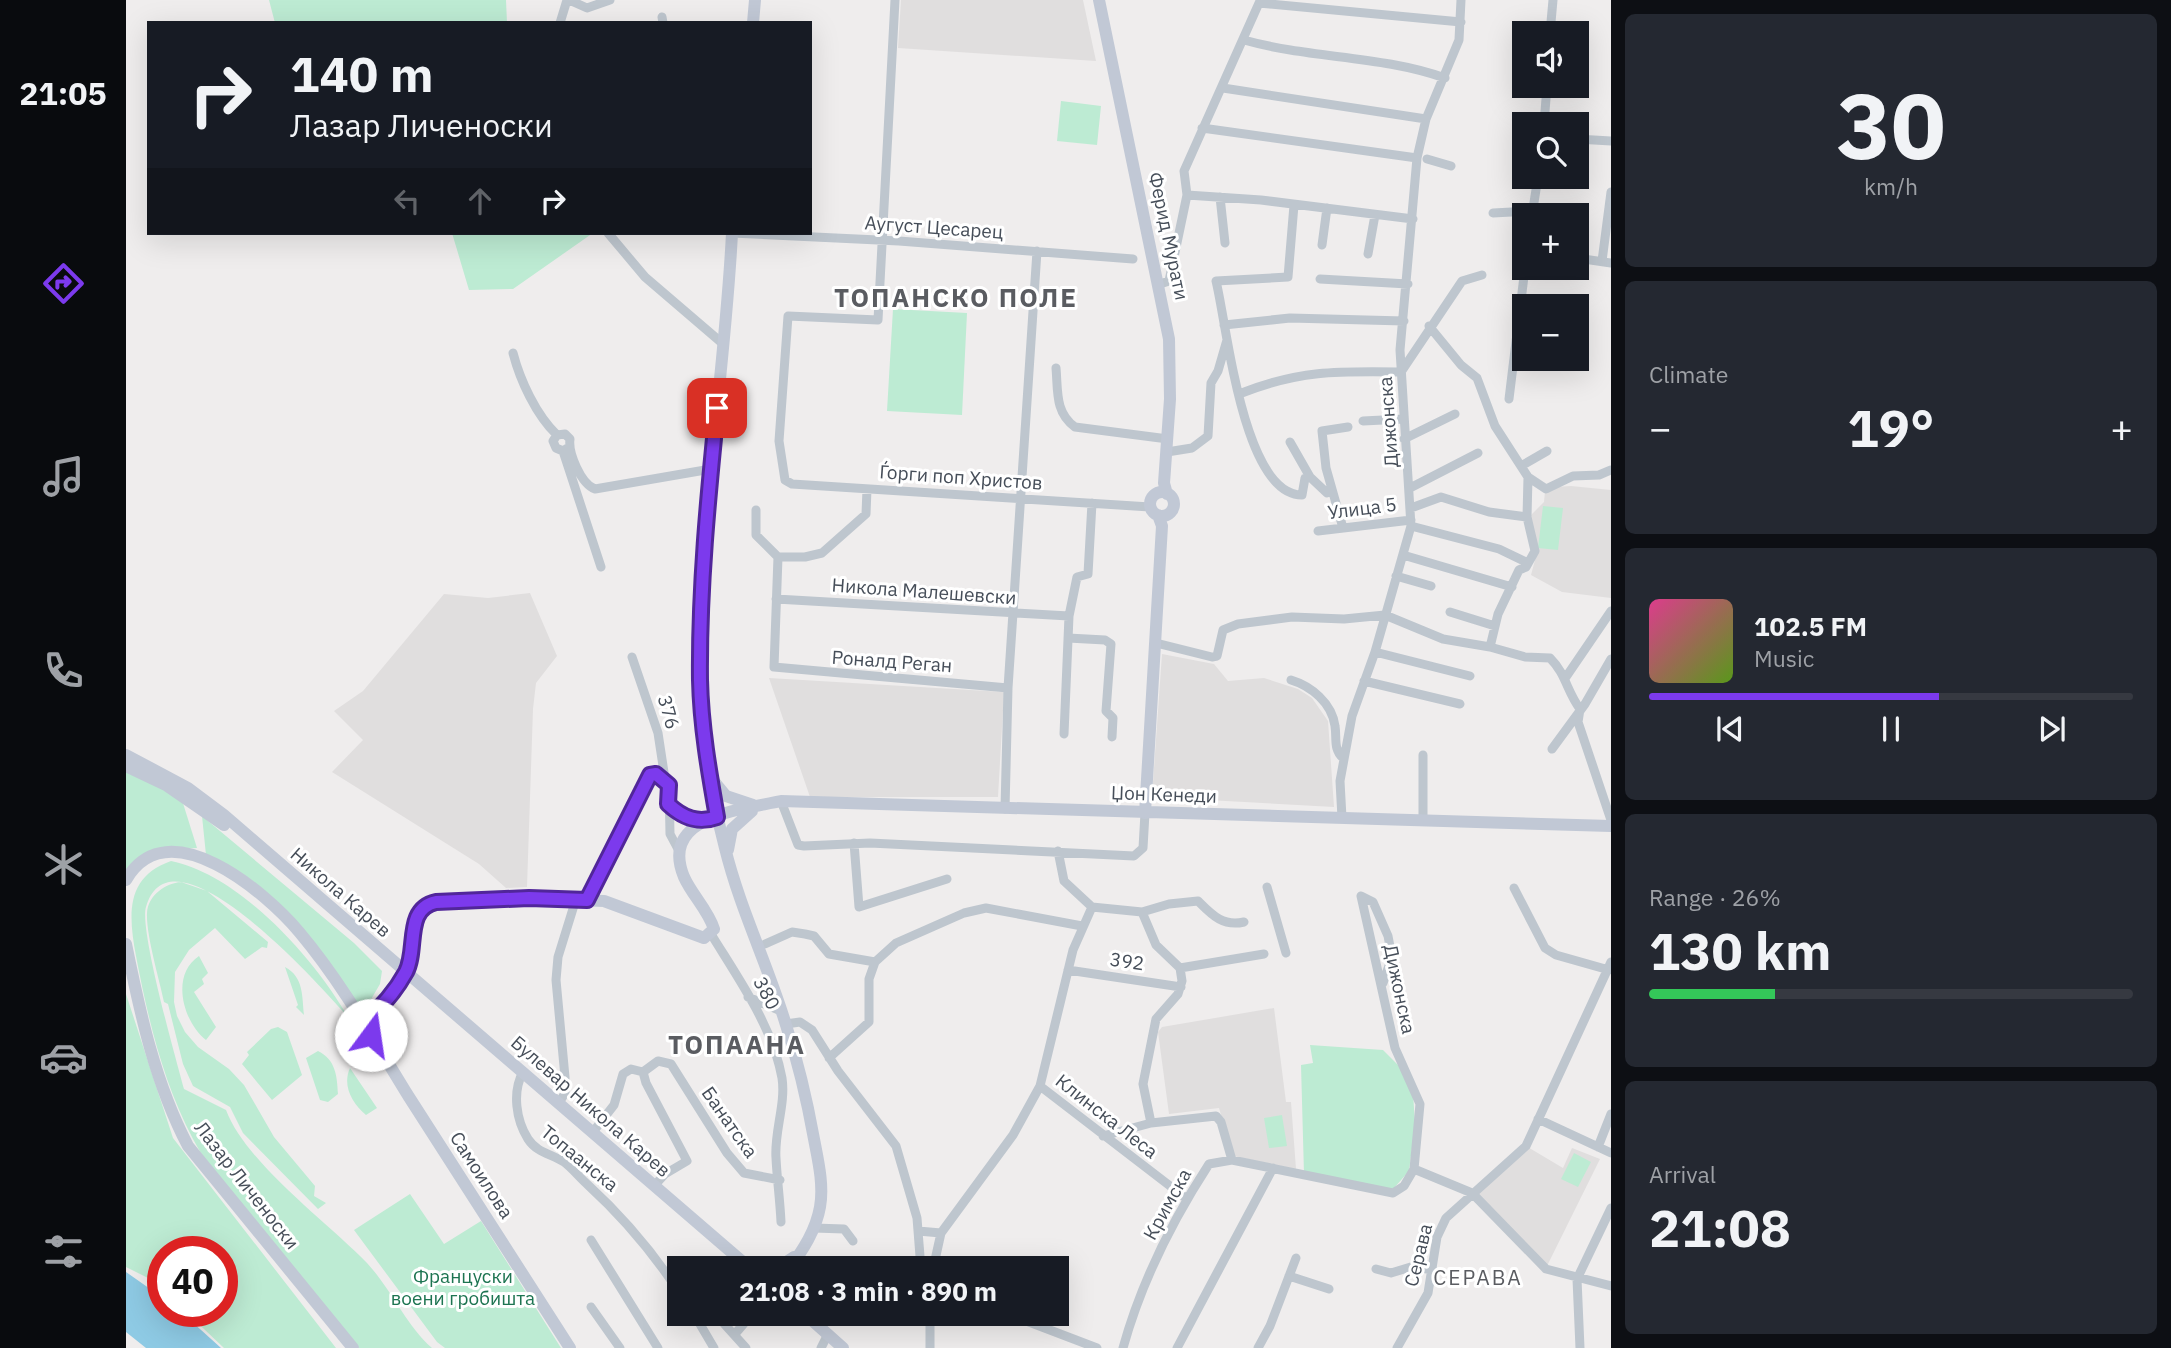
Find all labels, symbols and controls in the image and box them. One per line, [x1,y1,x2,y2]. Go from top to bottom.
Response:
map controls [1512,21,1589,371]
button: sound [1512,21,1589,98]
text: 140 m [290,42,434,105]
icon: right [175,49,266,140]
text: 30 [1836,66,1946,184]
text: 21:05 [19,72,107,114]
text: Лазар Личеноски [290,104,553,146]
button: search [1512,112,1589,189]
street label: Ферид Мурати [1144,170,1194,302]
text: km/h [1864,171,1918,201]
icon: left [388,182,426,220]
icon: ahead [461,182,499,220]
icon: right [534,182,572,220]
button: + [1512,203,1589,280]
street label: Аугуст Цесарец [864,210,1004,244]
icon: directions [39,259,88,308]
district label: ТОПАНСКО ПОЛЕ [834,280,1078,314]
button: − [1512,294,1589,371]
text: Climate [1649,359,1728,389]
street label: Дижонска [1373,376,1403,468]
pin [687,378,747,438]
icon: arrive [698,389,736,427]
text: 19° [1848,394,1934,461]
text: − [1649,403,1672,452]
text: + [2110,403,2133,452]
icon: music [39,452,88,501]
street label: Ѓорги поп Христов [879,459,1043,495]
street label: Улица 5 [1326,492,1398,524]
street label: Никола Малешевски [831,573,1017,609]
text: 102.5 FM [1754,609,1867,643]
text: Music [1754,643,1814,673]
street label: Роналд Реган [831,645,953,677]
icon: phone [39,646,88,695]
street label: 376 [653,692,685,732]
icon: previous [1711,710,1749,748]
icon: pause [1872,710,1910,748]
icon: next [2033,710,2071,748]
street label: Џон Кенеди [1111,780,1217,808]
icon: climate [39,840,88,889]
street label: Никола Карев [286,842,396,942]
text: Range · 26% [1649,882,1781,912]
text: 130 km [1649,917,1831,984]
street label: Дижонска [1379,942,1421,1036]
street label: 392 [1108,947,1146,975]
street label: 380 [748,972,786,1014]
position arrow [334,998,408,1072]
district label: ТОПААНА [668,1027,806,1061]
street label: Булевар Никола Карев [506,1030,676,1182]
icon: car [39,1033,88,1082]
street label: Клинска Леса [1051,1069,1163,1163]
street label: Банатска [697,1082,763,1162]
street label: Лазар Личеноски [190,1116,304,1254]
street label: Топаанска [536,1120,624,1196]
street label: Самоилова [445,1127,519,1223]
text: Arrival [1649,1159,1716,1189]
street label: Кримска [1138,1164,1196,1244]
text: 21:08 [1649,1194,1791,1261]
street label: Серава [1399,1221,1437,1289]
icon: filters [39,1227,88,1276]
speed limit sign: 40 [147,1236,238,1327]
district label: СЕРАВА [1433,1263,1523,1291]
park label: Француски воени гробишта [391,1264,535,1310]
text: 21:08 · 3 min · 890 m [739,1274,997,1308]

